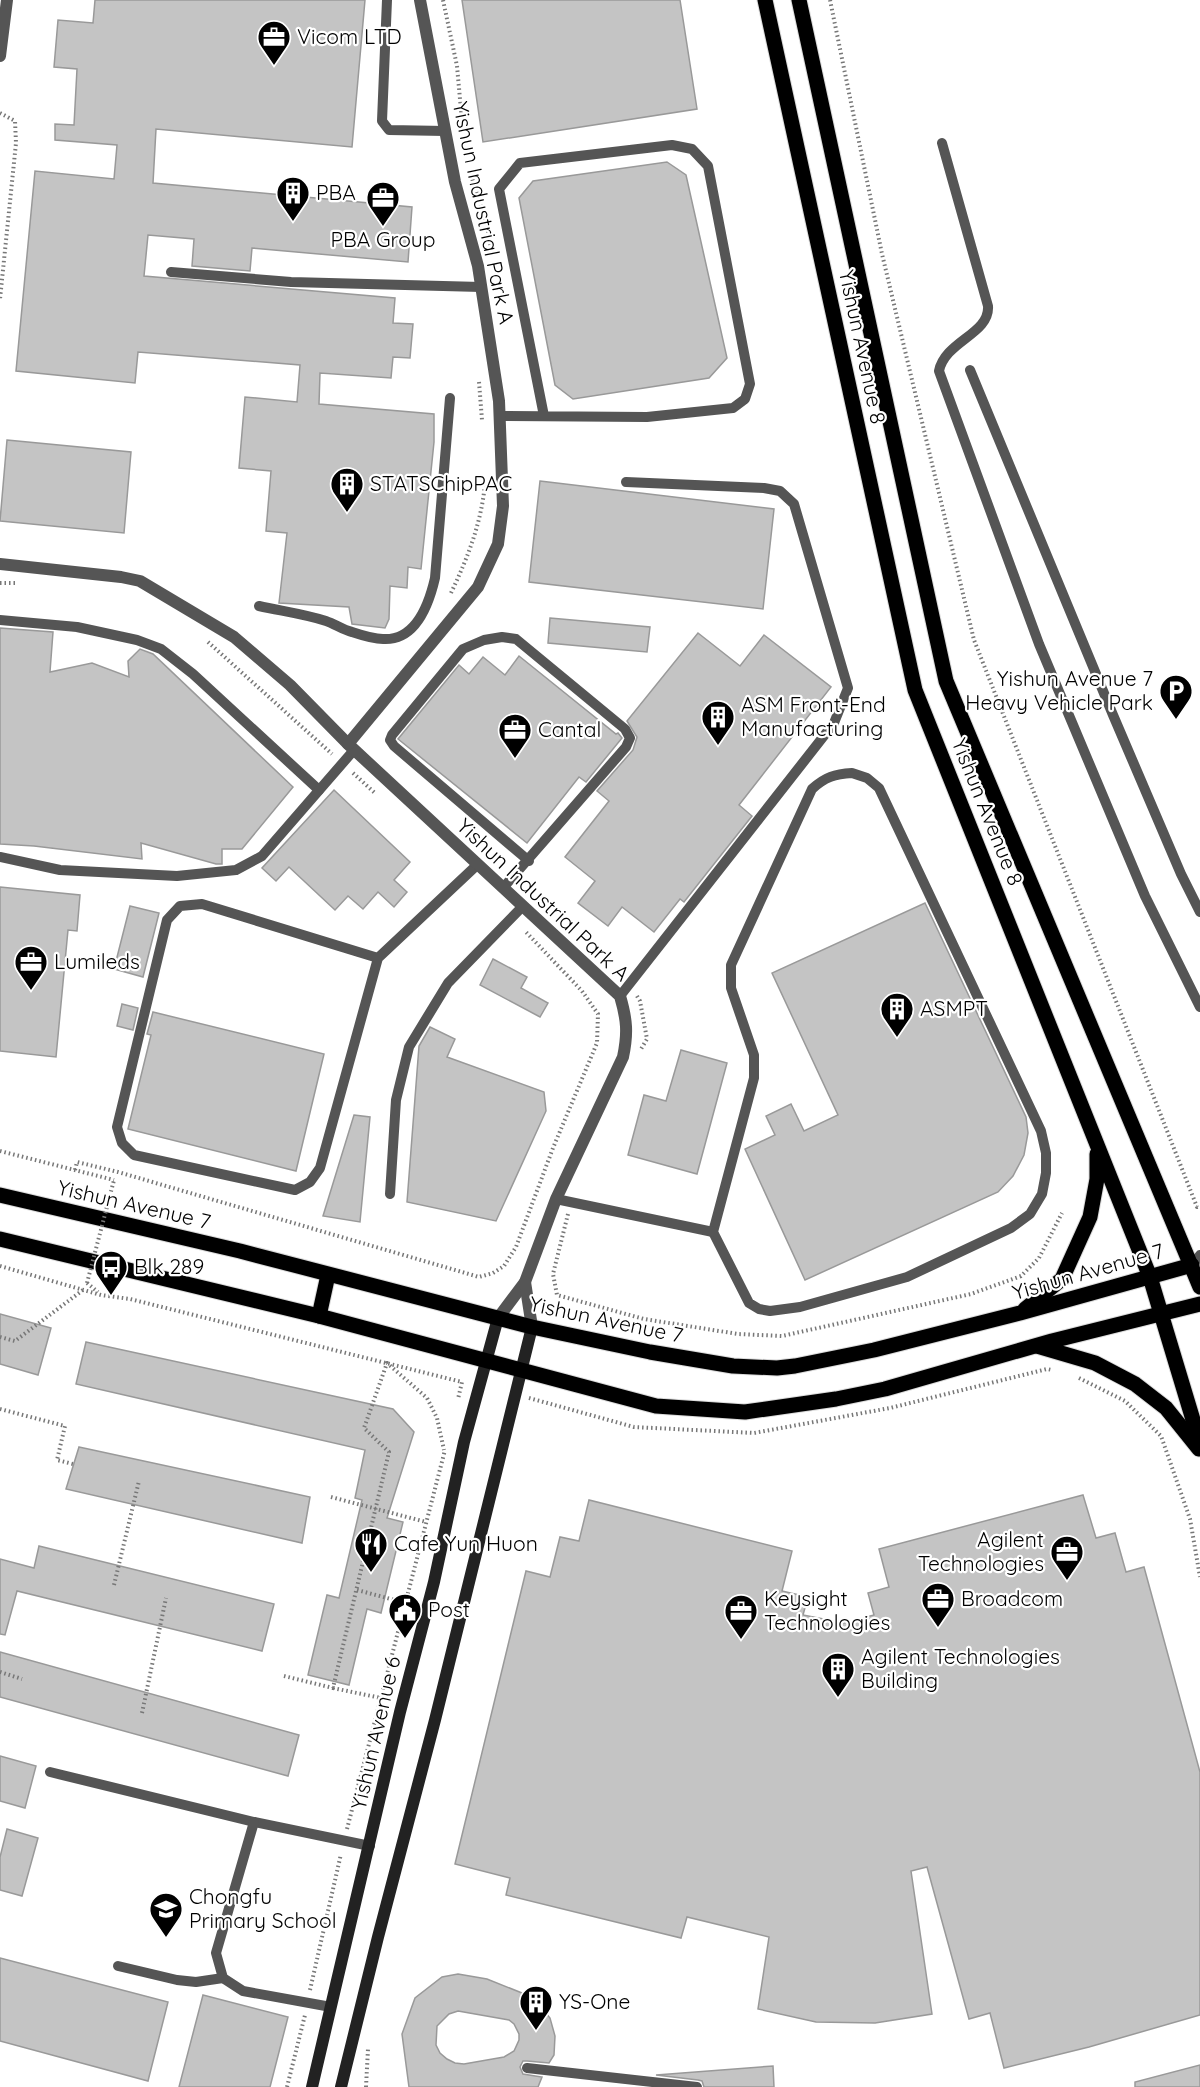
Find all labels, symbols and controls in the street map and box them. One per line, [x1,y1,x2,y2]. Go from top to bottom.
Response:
office icon: Vicom LTD [256,19,292,66]
place label: Vicom LTD [297,23,402,49]
street label: Yishun Industrial Park A [448,99,520,326]
building icon: PBA [275,175,311,222]
place label: PBA [316,179,356,205]
office icon: PBA Group [365,180,401,227]
place label: PBA Group [330,226,436,252]
street label: Yishun Avenue 8 [834,267,892,426]
building icon: STATSChipPAC [329,466,365,513]
place label: STATSChipPAC [370,470,512,496]
place label: Yishun Avenue 7 Heavy Vehicle Park [965,665,1153,715]
parking icon: Yishun Avenue 7 Heavy Vehicle Park [1158,673,1194,720]
place label: ASM Front-End Manufacturing [741,691,886,741]
building icon: ASM Front-End Manufacturing [700,699,736,746]
office icon: Cantal [497,712,533,759]
place label: Cantal [538,716,601,742]
street label: Yishun Avenue 8 [947,734,1029,889]
street label: Yishun Industrial Park A [452,812,635,986]
office icon: Lumileds [13,944,49,991]
place label: Lumileds [54,948,140,974]
building icon: ASMPT [879,991,915,1038]
place label: ASMPT [920,995,988,1021]
street label: Yishun Avenue 7 [55,1174,213,1234]
street label: Yishun Avenue 7 [1009,1237,1167,1305]
bus stop icon: Blk 289 [93,1249,129,1296]
place label: Blk 289 [134,1253,204,1279]
street label: Yishun Avenue 7 [527,1290,686,1348]
restaurant icon: Cafe Yun Huon [353,1526,389,1573]
place label: Agilent Technologies [918,1526,1044,1576]
place label: Cafe Yun Huon [394,1530,538,1556]
office icon: Agilent Technologies [1049,1534,1085,1581]
office icon: Broadcom [920,1581,956,1628]
place label: Keysight Technologies [764,1585,890,1635]
place label: Broadcom [961,1585,1063,1611]
public building icon: Post [387,1592,423,1639]
office icon: Keysight Technologies [723,1593,759,1640]
place label: Post [428,1596,470,1622]
place label: Agilent Technologies Building [861,1643,1060,1693]
building icon: Agilent Technologies Building [820,1651,856,1698]
street label: Yishun Avenue 6 [345,1654,405,1812]
place label: Chongfu Primary School [189,1883,337,1933]
school or university icon: Chongfu Primary School [148,1891,184,1938]
building icon: YS-One [518,1984,554,2031]
place label: YS-One [559,1988,630,2014]

